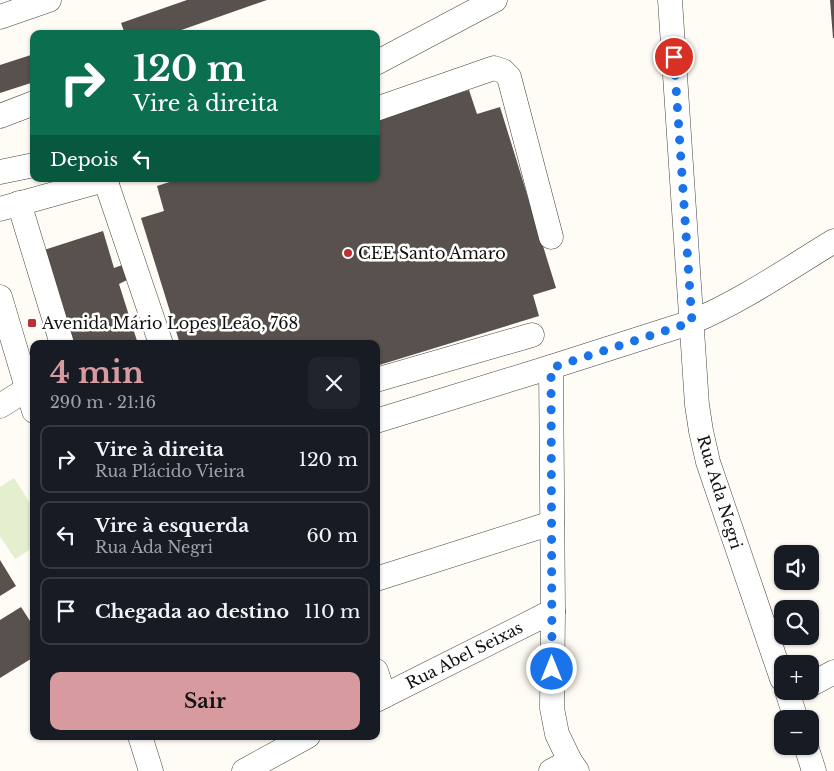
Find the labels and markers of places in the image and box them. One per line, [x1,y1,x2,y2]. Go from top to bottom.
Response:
pin [653,36,695,78]
place label: CEE Santo Amaro [358,243,506,263]
marker: CEE Santo Amaro [342,247,354,259]
place label: Avenida Mário Lopes Leão, 768 [41,313,298,333]
marker: Avenida Mário Lopes Leão, 768 [26,317,38,329]

